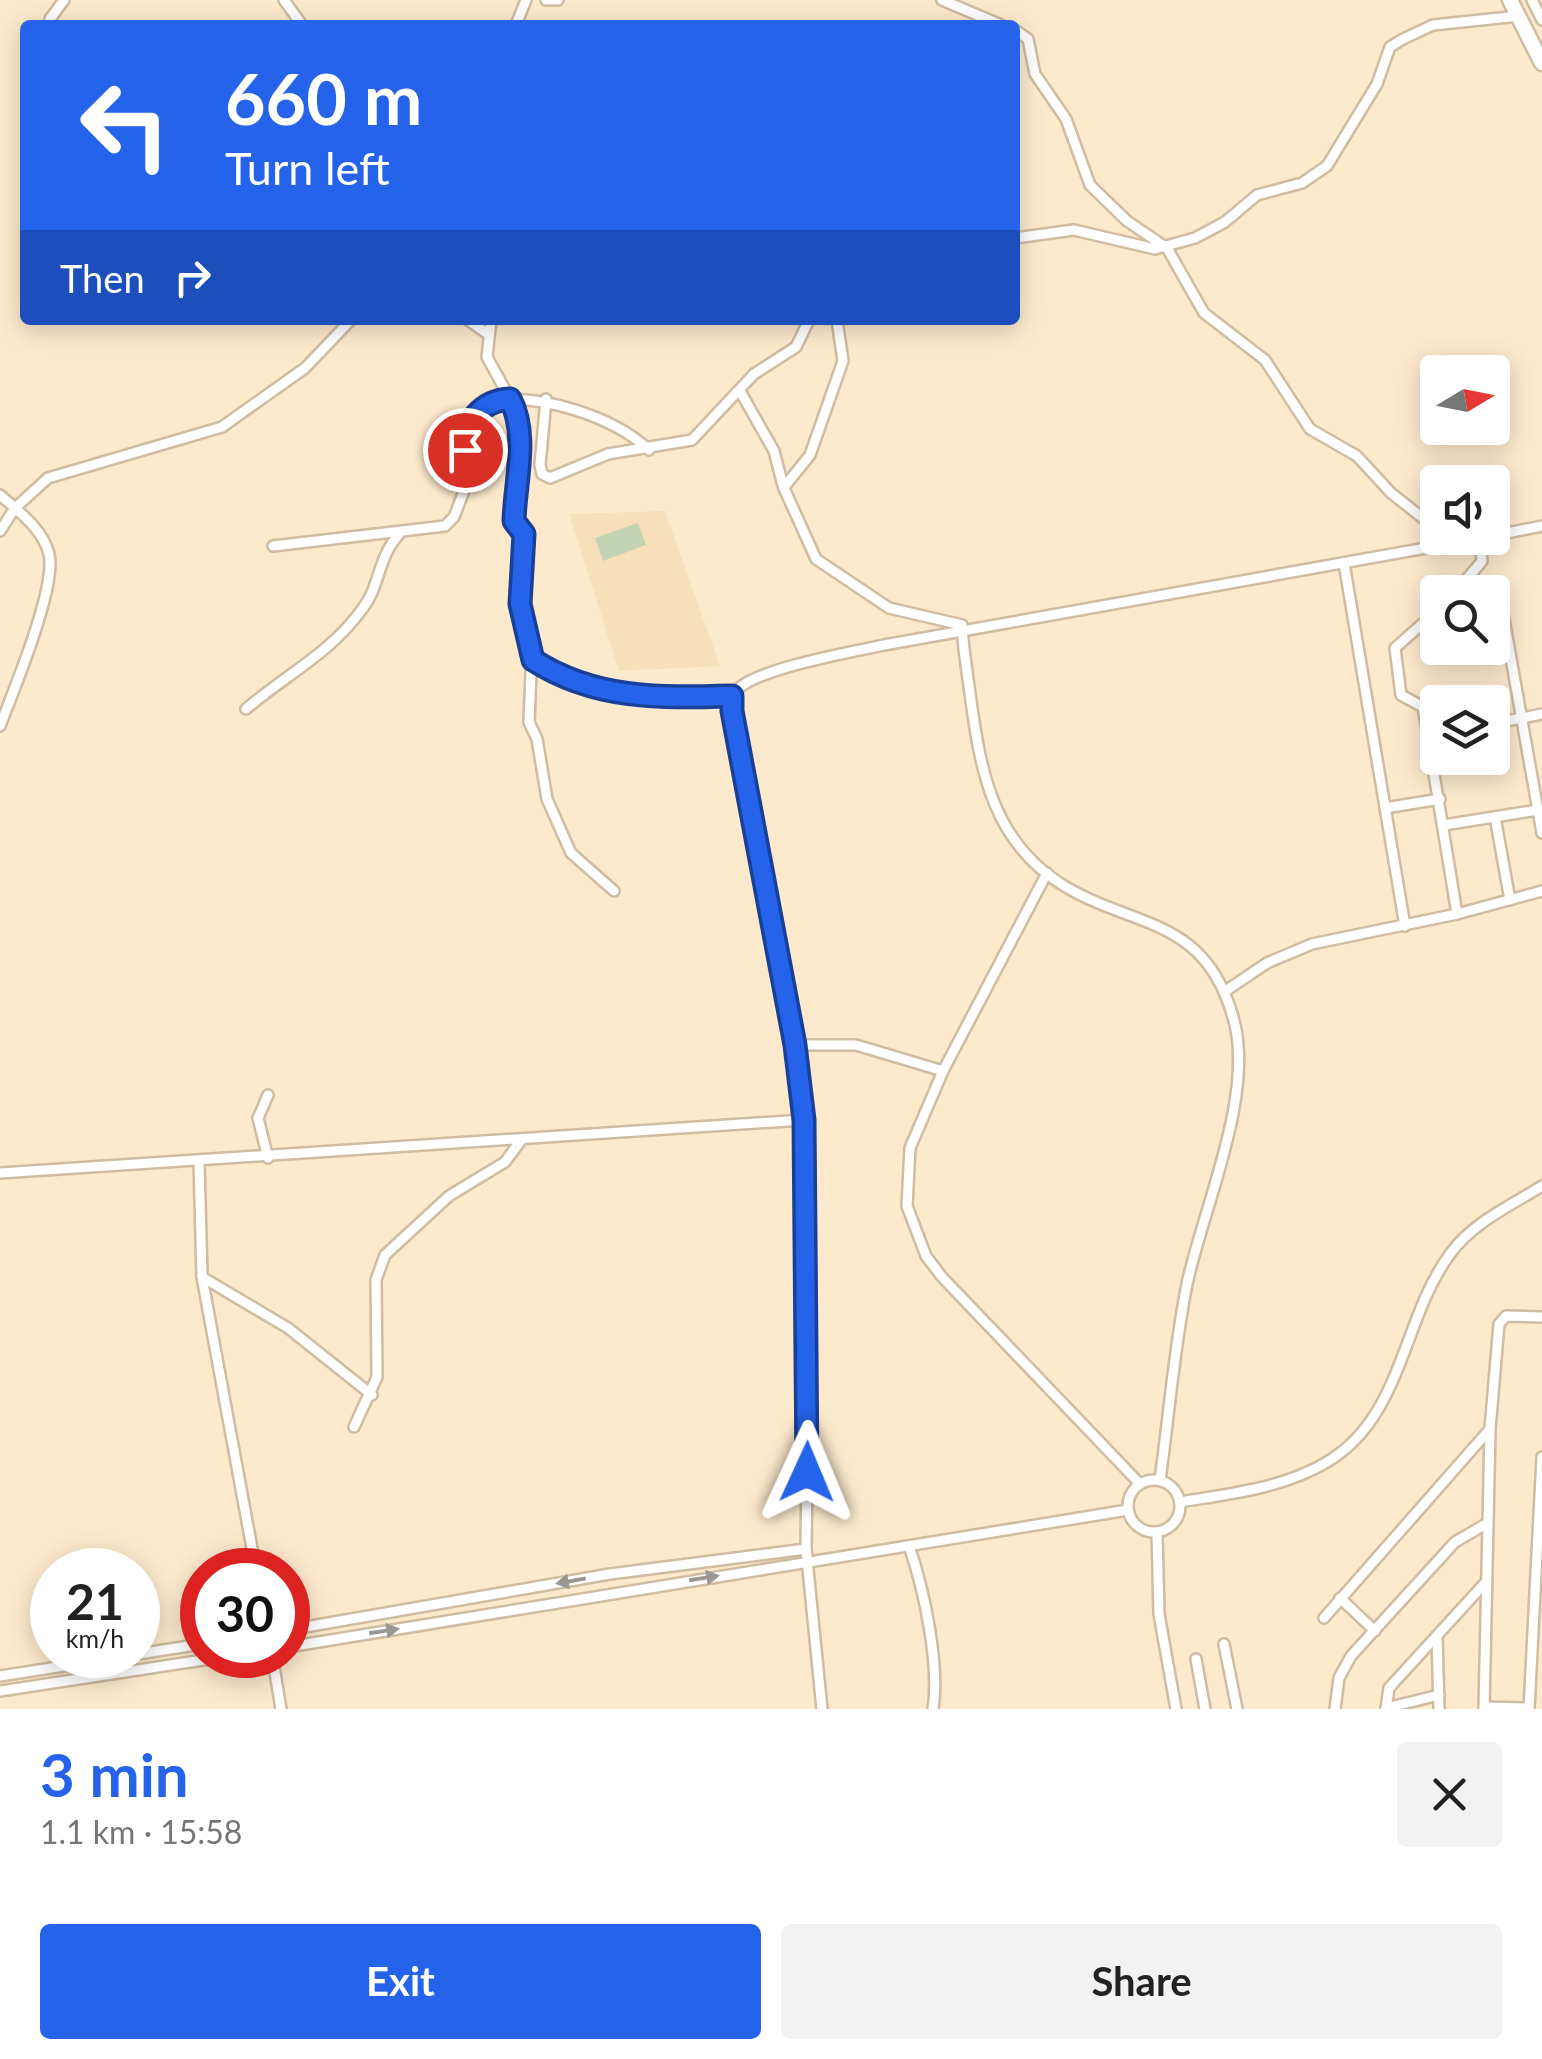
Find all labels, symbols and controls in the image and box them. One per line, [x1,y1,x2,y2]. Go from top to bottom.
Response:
text: 660 m [225,56,422,140]
icon: left [60,60,190,190]
text: Turn left [225,141,390,195]
icon: right [165,250,220,305]
text: Then [60,255,145,301]
north arrow [1420,355,1510,445]
map controls [1420,355,1510,775]
pin [423,408,508,493]
icon: arrive [438,423,493,478]
button: sound [1420,465,1510,555]
button: search [1420,575,1510,665]
button: layers [1420,685,1510,775]
position arrow [755,1420,859,1524]
speed limit sign: 30 [180,1548,310,1678]
one-way arrow [689,1570,721,1585]
text: 21 [66,1571,124,1631]
one-way arrow [555,1574,586,1589]
text: km/h [66,1623,124,1653]
one-way arrow [368,1623,400,1638]
text: 3 min [40,1738,189,1810]
button: close [1397,1742,1502,1847]
text: 1.1 km · 15:58 [40,1812,242,1851]
button: Exit [40,1924,761,2039]
button: Share [781,1924,1502,2039]

